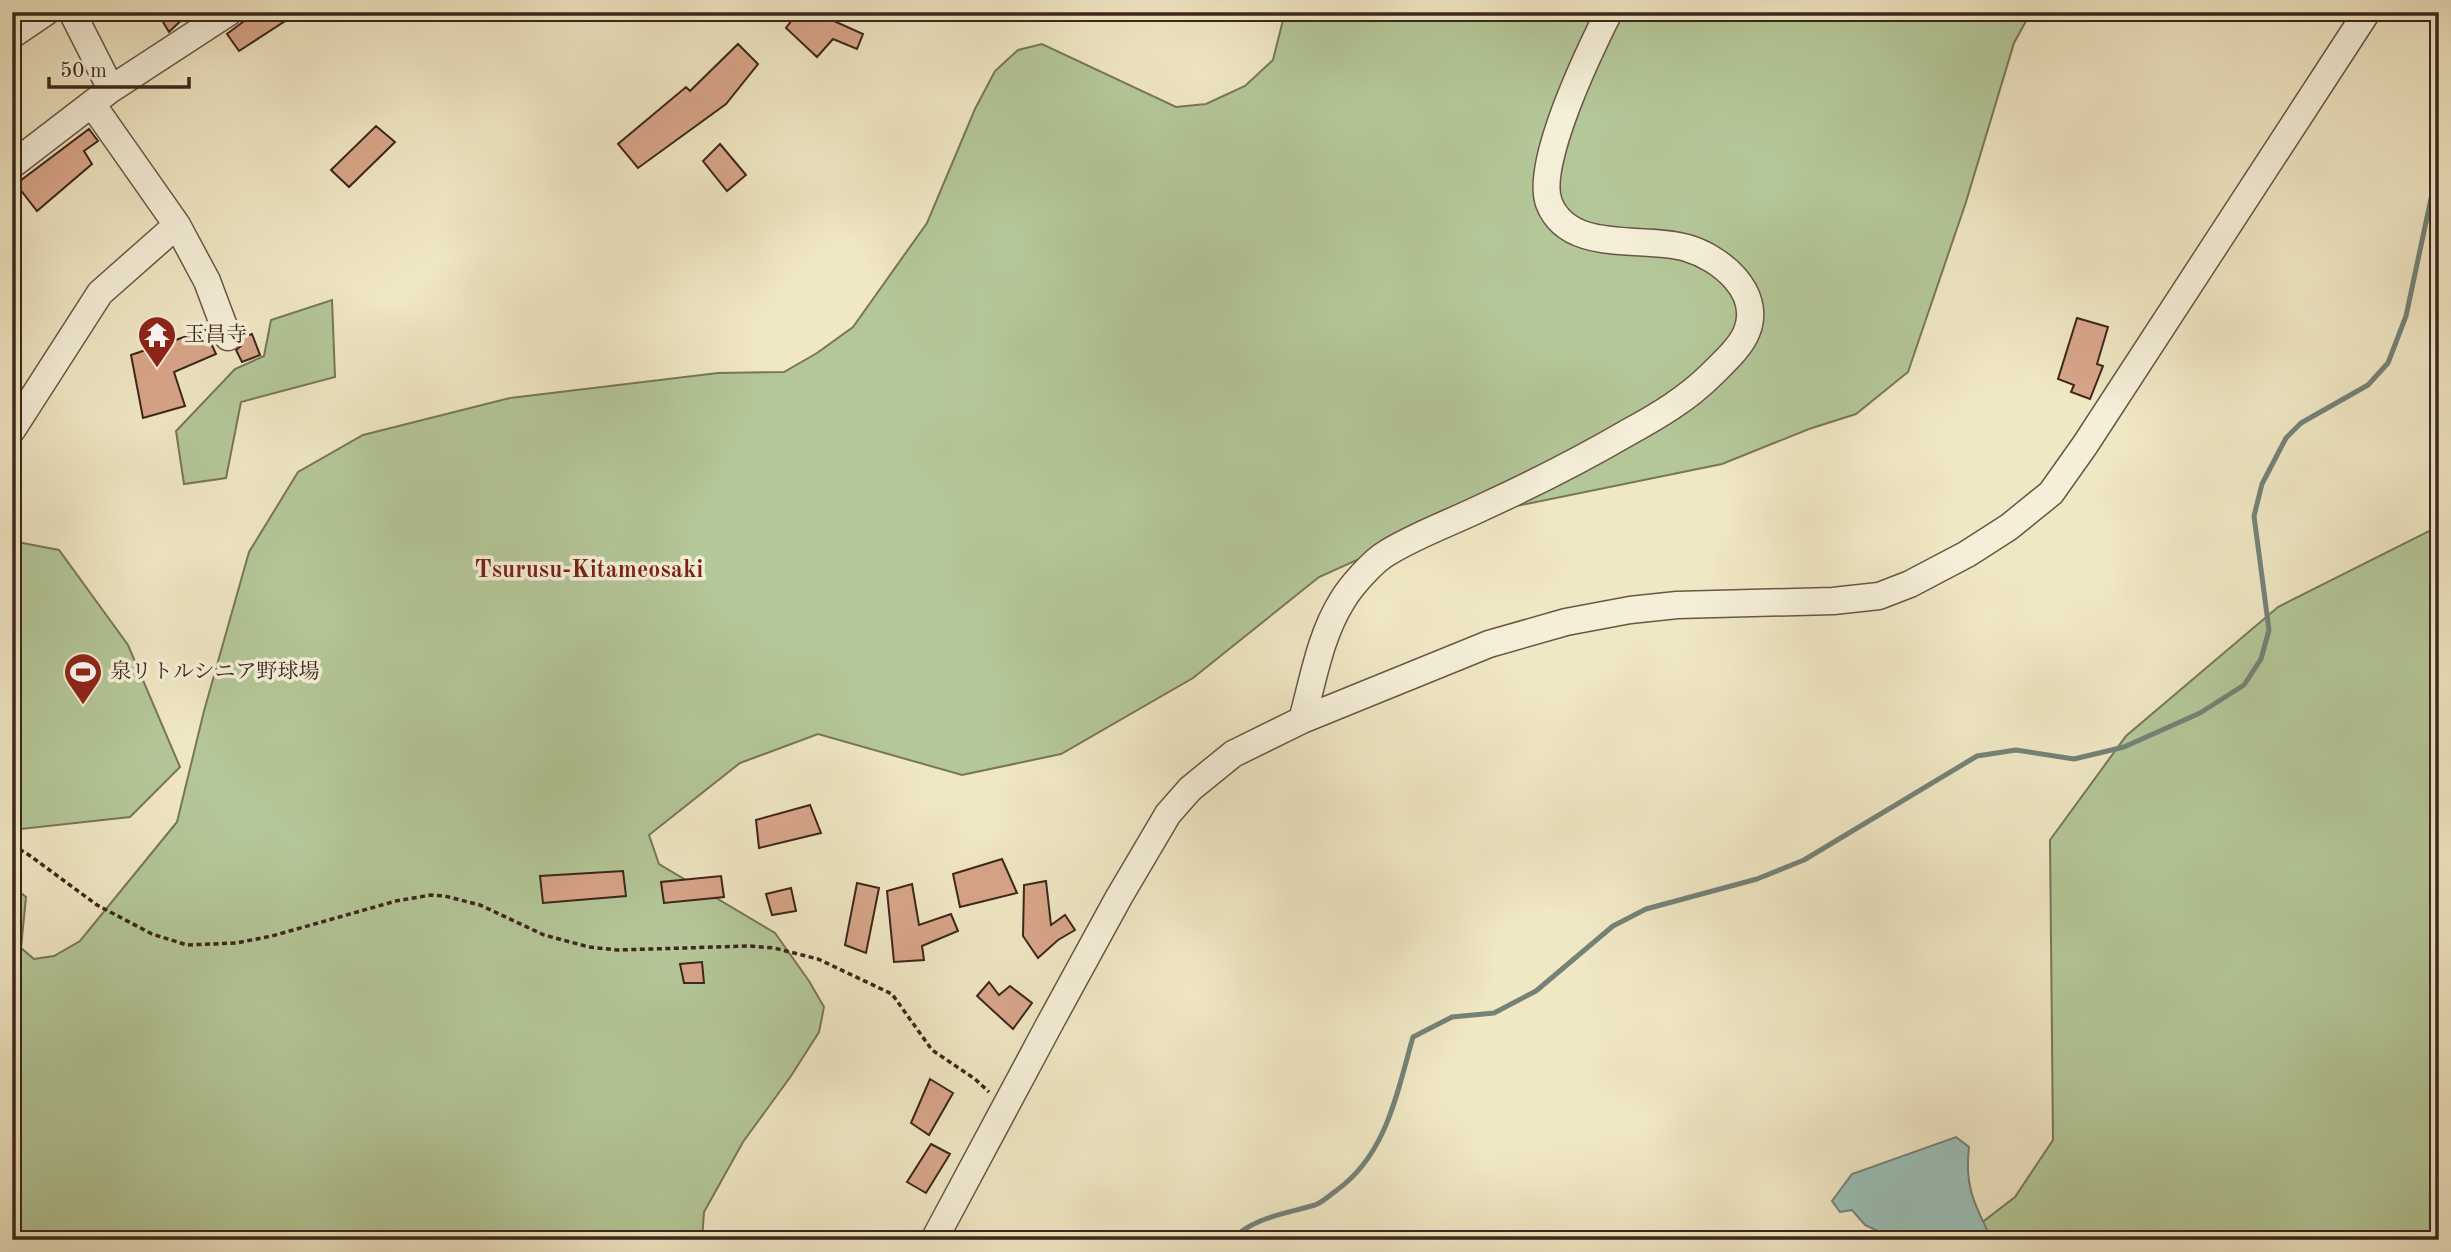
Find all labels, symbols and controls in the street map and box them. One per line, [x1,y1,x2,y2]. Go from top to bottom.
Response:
scale bar [49,46,189,90]
text: 50 m [60,61,107,82]
temple icon: 玉昌寺 [136,314,178,369]
place label: 玉昌寺 [184,323,247,346]
district label: Tsurusu-Kitameosaki [475,559,703,583]
sports icon: 泉リトルシニア野球場 [62,651,104,706]
place label: 泉リトルシニア野球場 [110,660,319,683]

